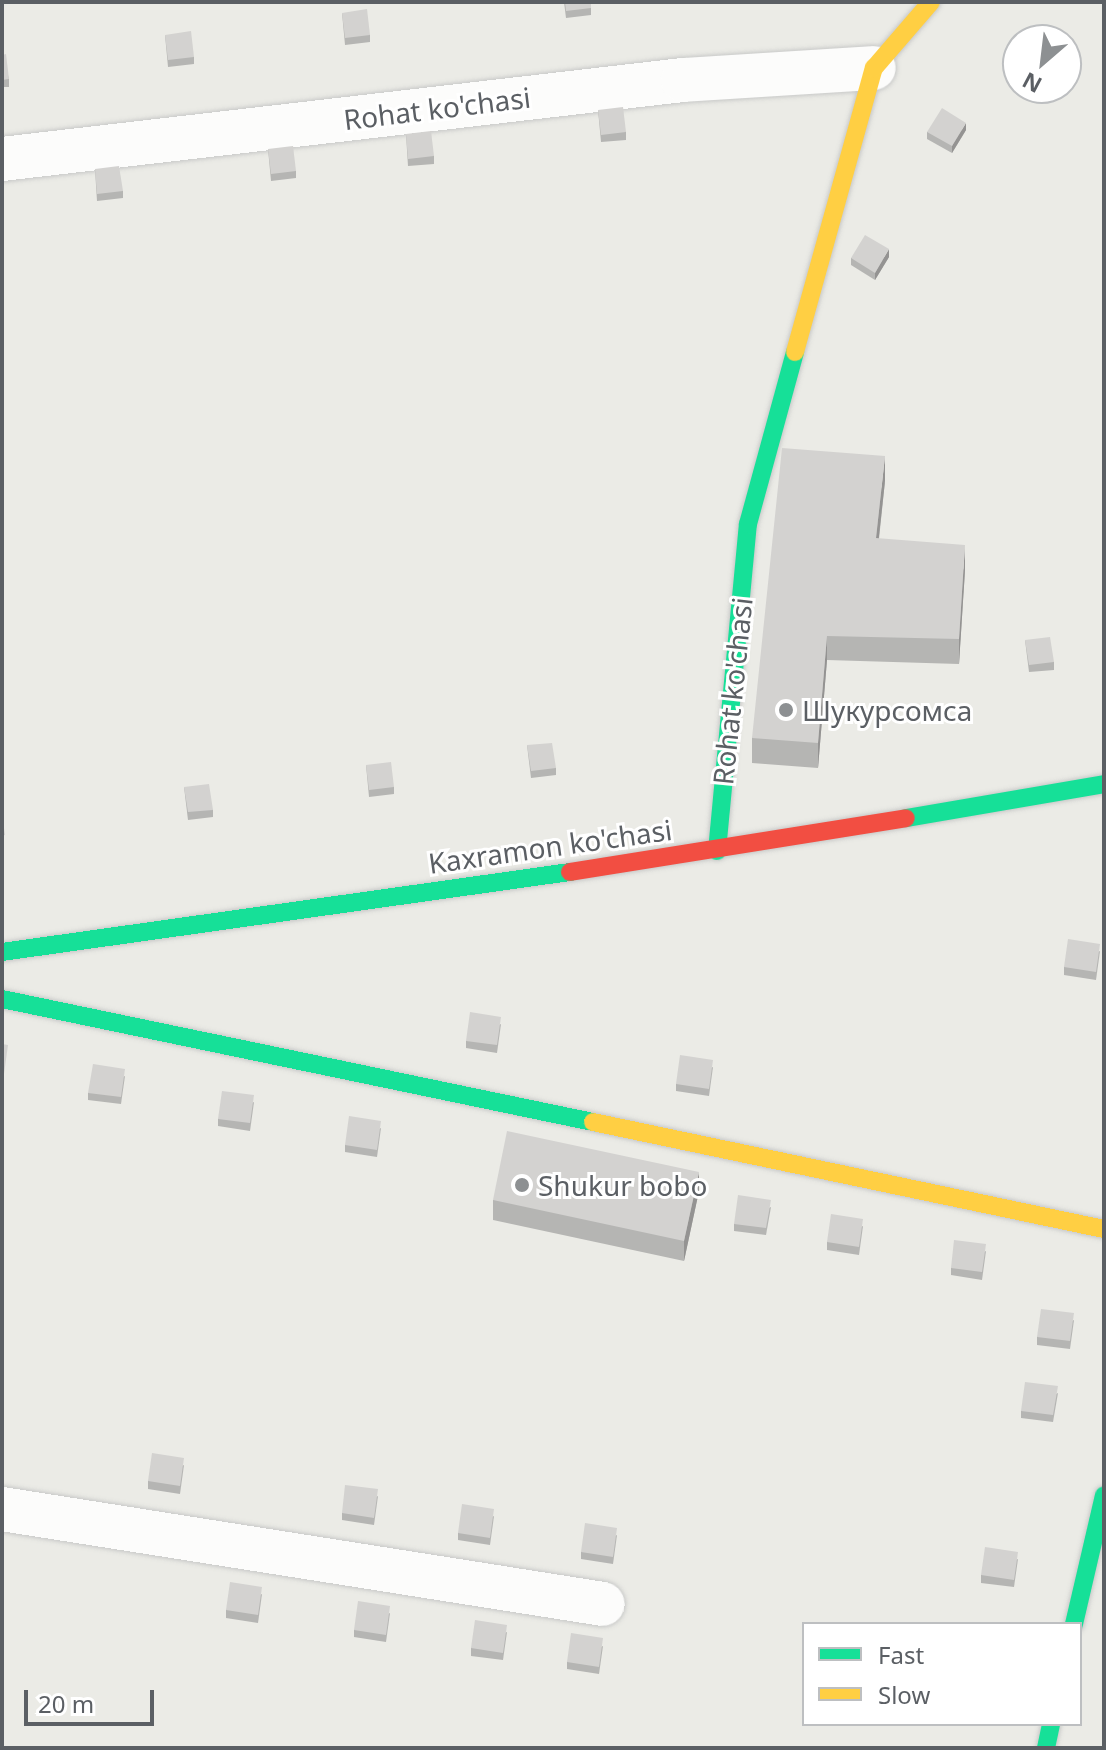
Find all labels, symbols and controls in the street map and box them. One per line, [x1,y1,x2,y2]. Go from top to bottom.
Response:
north arrow [1002,24,1082,104]
text: N [1017,66,1047,101]
street label: Rohat ko'chasi [342,80,532,136]
street label: Rohat ko'chasi [705,596,759,786]
place label: Шукурсомса [802,693,972,727]
marker: Шукурсомса [777,701,795,719]
street label: Kaxramon ko'chasi [426,812,674,880]
place label: Shukur bobo [538,1168,707,1202]
marker: Shukur bobo [513,1176,531,1194]
legend [802,1622,1082,1726]
text: Fast [878,1638,924,1671]
scale bar [28,1674,158,1724]
text: Slow [878,1678,930,1711]
text: 20 m [38,1687,94,1720]

